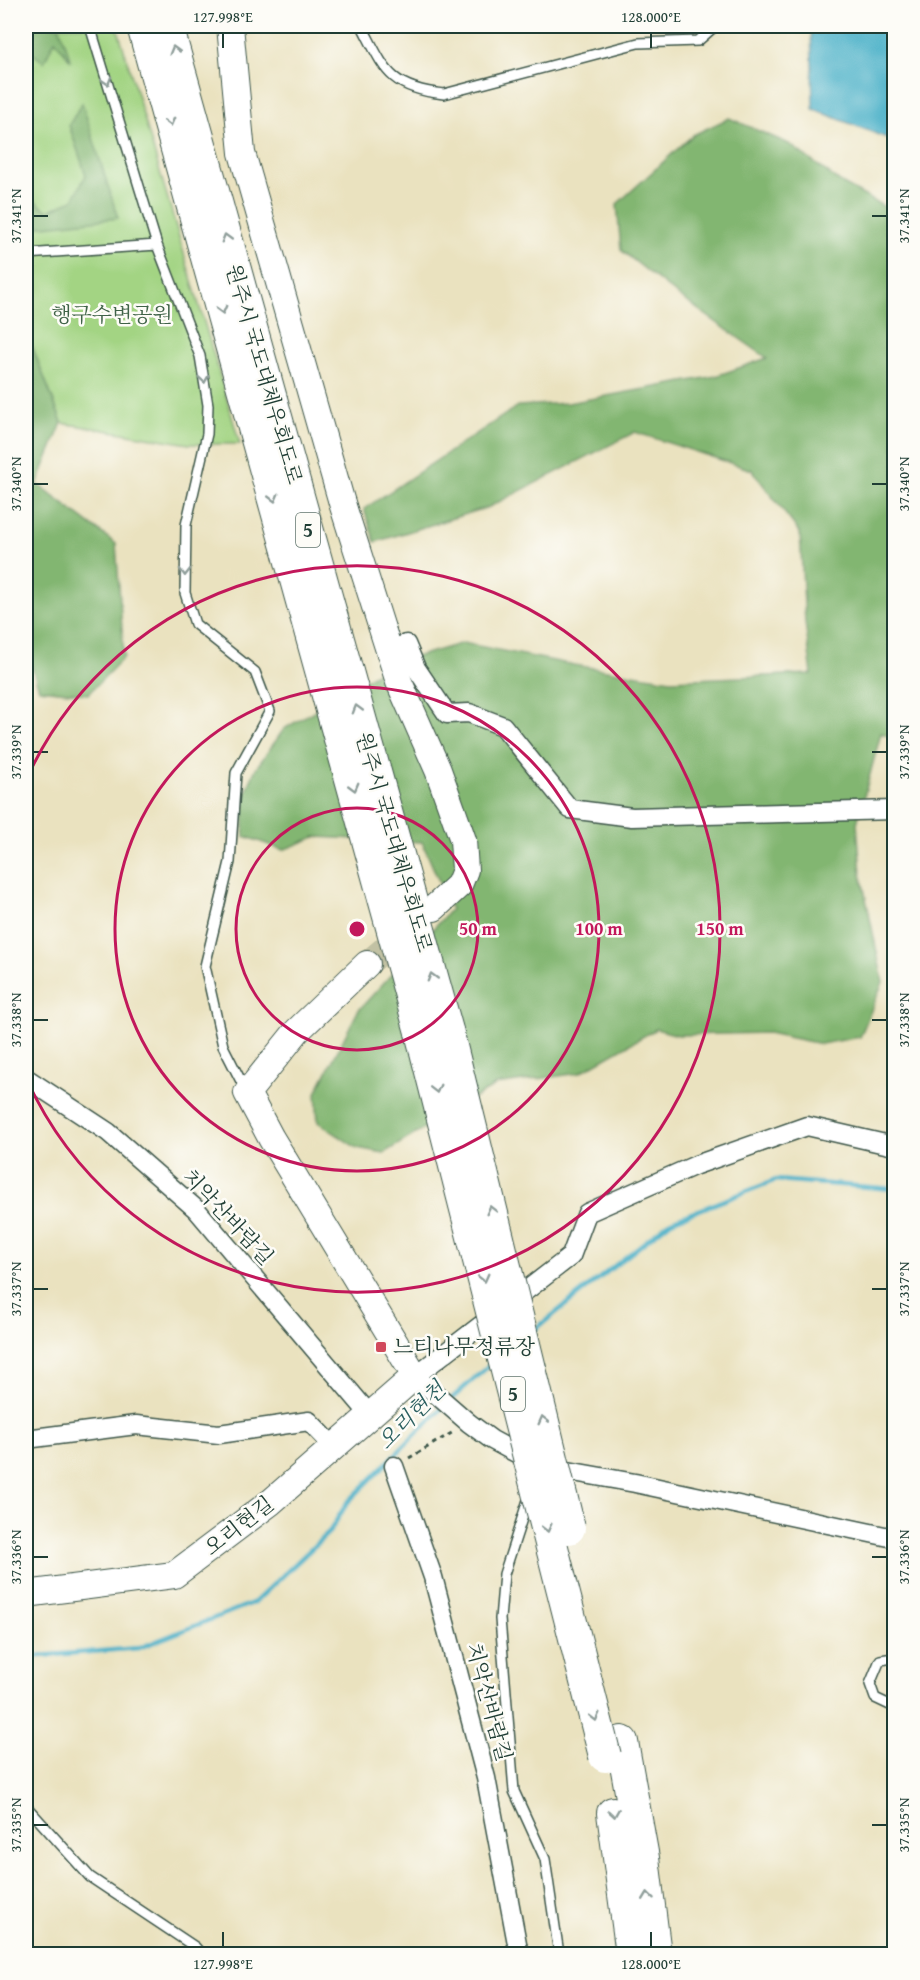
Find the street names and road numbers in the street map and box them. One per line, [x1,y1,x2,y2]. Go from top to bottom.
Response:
street label: 원주시 국도대체우회도로 [218,260,311,488]
road number: 5 [296,513,320,547]
street label: 원주시 국도대체우회도로 [348,728,441,956]
street label: 치악산바람길 [176,1162,281,1272]
road number: 5 [501,1377,525,1411]
street label: 오리현길 [197,1488,280,1563]
street label: 치악산바람길 [459,1639,520,1765]

